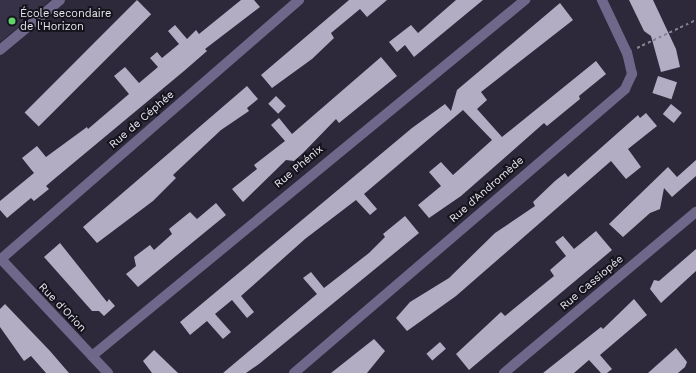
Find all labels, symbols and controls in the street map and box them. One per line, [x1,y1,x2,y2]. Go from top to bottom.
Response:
place label: École secondaire de l'Horizon [20,8,111,34]
marker: École secondaire de l'Horizon [7,16,17,26]
street label: Rue de Céphée [107,88,177,152]
street label: Rue Phénix [272,143,326,191]
street label: Rue d'Andromède [447,154,527,226]
street label: Rue Cassiopée [558,253,626,313]
street label: Rue d'Orion [36,281,88,335]

